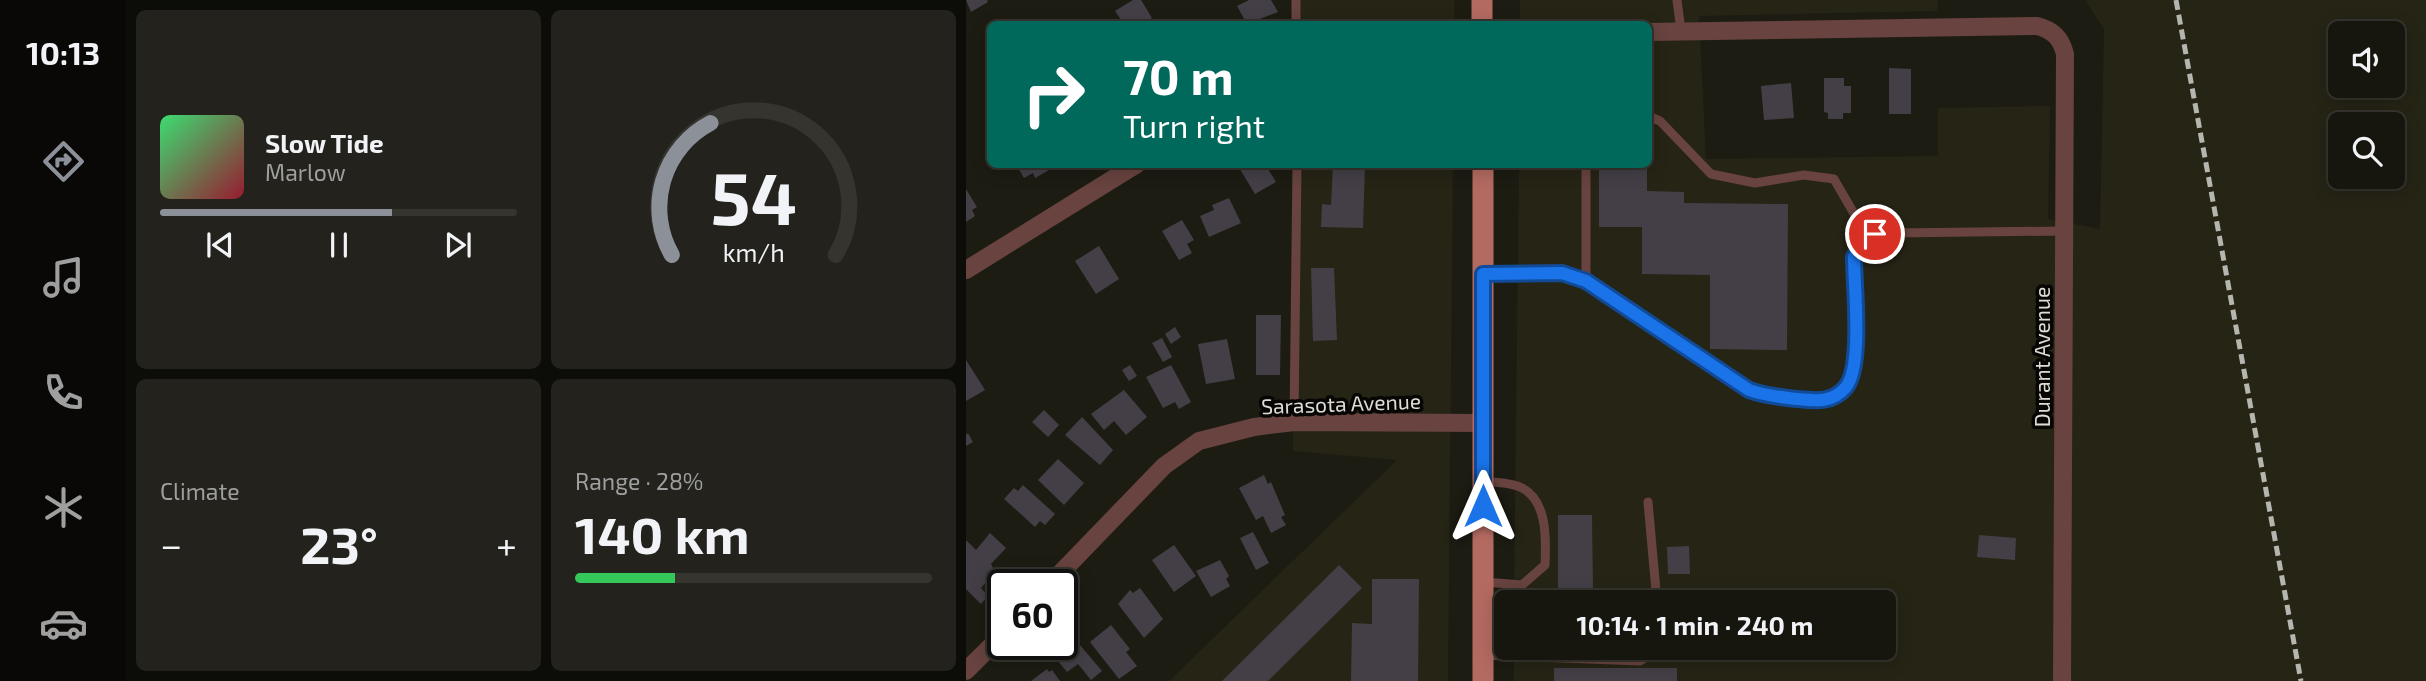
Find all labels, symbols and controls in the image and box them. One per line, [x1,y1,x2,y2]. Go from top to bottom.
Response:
map controls [2328,21,2405,189]
button: sound [2328,21,2405,98]
text: 10:13 [26,33,100,71]
text: 70 m [1123,46,1234,105]
icon: right [1008,49,1099,140]
text: Turn right [1123,106,1265,144]
button: search [2328,112,2405,189]
text: Slow Tide [265,127,384,158]
icon: directions [39,137,88,186]
text: 54 [710,153,797,241]
text: Marlow [265,158,346,186]
pin [1845,204,1905,264]
icon: arrive [1856,215,1894,253]
icon: previous [201,226,239,264]
icon: pause [320,226,358,264]
icon: next [439,226,477,264]
text: km/h [722,237,785,267]
icon: music [39,253,88,302]
street label: Durant Avenue [2029,287,2054,427]
icon: phone [39,368,88,417]
street label: Sarasota Avenue [1261,388,1421,418]
text: Range · 28% [575,467,703,495]
position arrow [1446,469,1520,543]
text: Climate [160,477,240,505]
icon: climate [39,483,88,532]
text: 140 km [575,502,750,564]
text: 23° [300,512,378,574]
text: − [160,521,182,567]
text: + [496,521,517,567]
speed limit sign: 60 [987,569,1078,660]
icon: car [39,599,88,648]
text: 10:14 · 1 min · 240 m [1577,609,1813,640]

